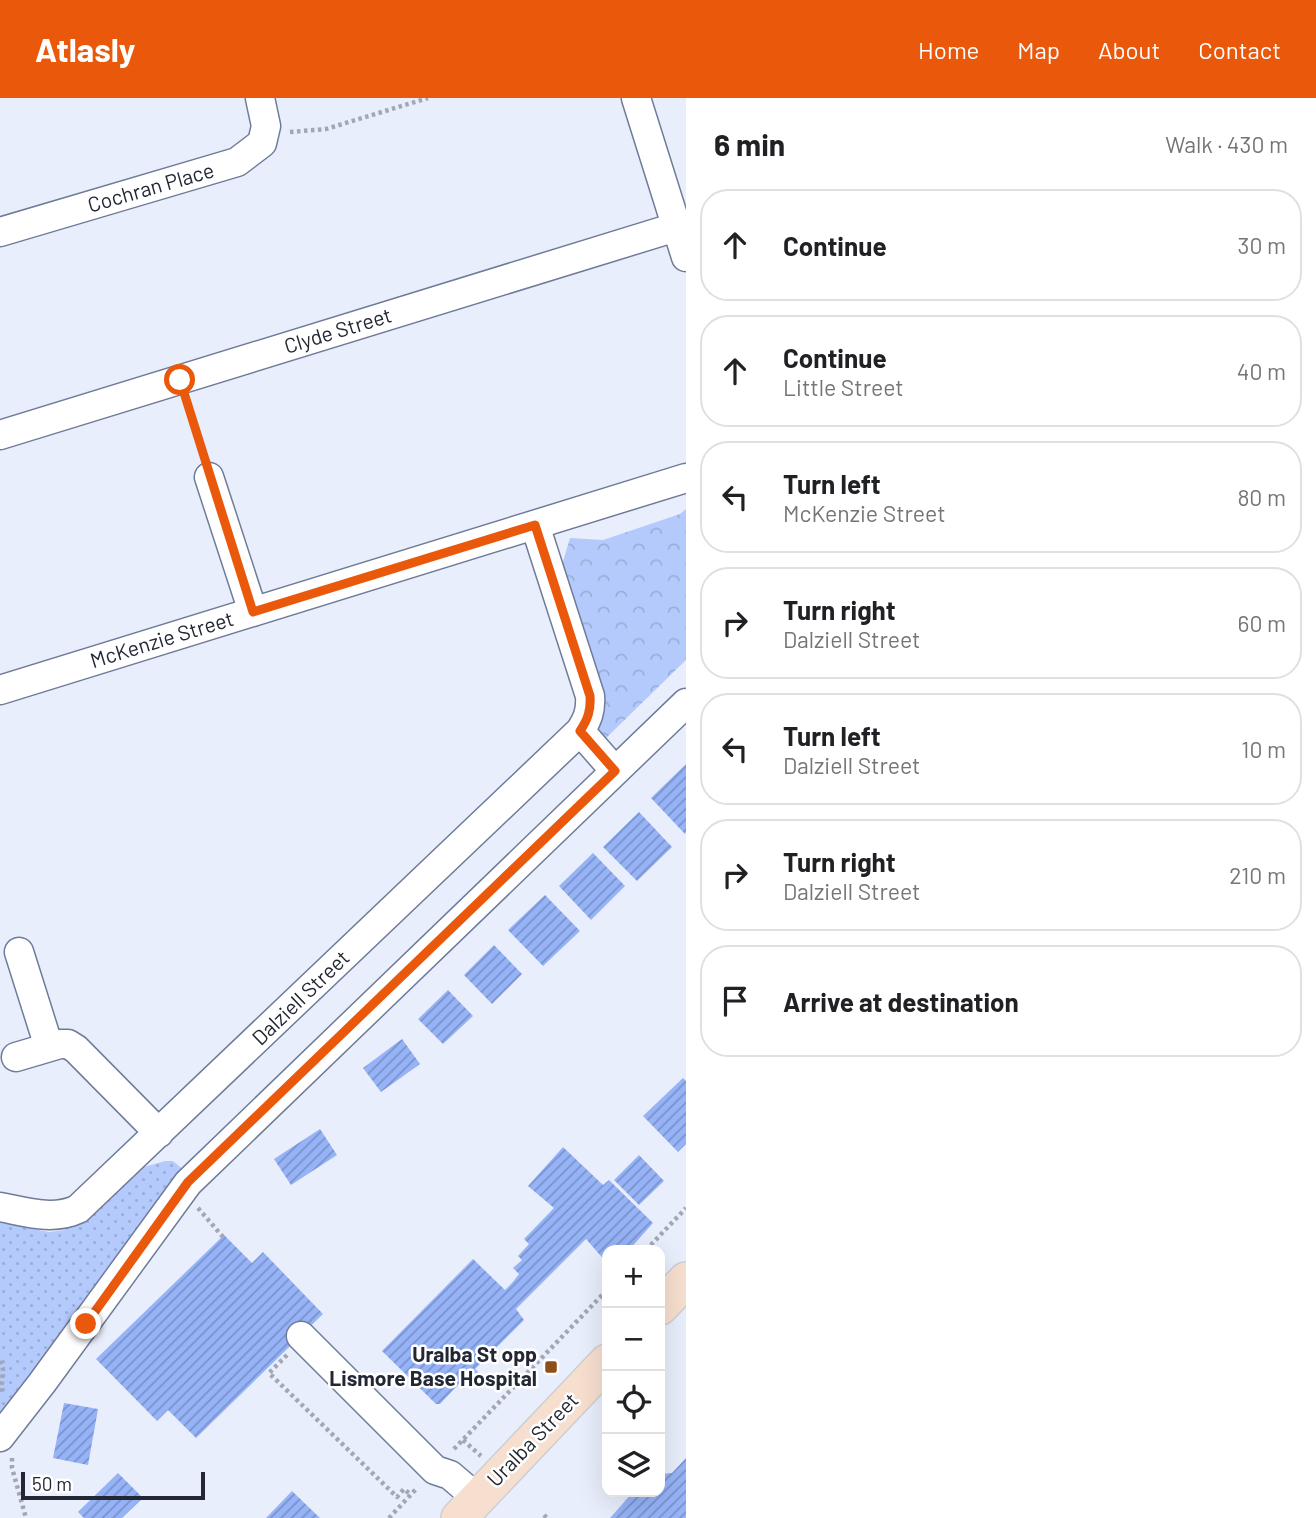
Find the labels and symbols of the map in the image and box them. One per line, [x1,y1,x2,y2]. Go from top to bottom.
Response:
street label: Cochran Place [85,157,217,217]
street label: Clyde Street [281,301,394,358]
route start [164,364,195,395]
street label: McKenzie Street [87,605,236,672]
street label: Dalziell Street [246,944,354,1050]
route end [70,1308,101,1339]
place label: Uralba St opp Lismore Base Hospital [329,1341,537,1390]
marker: Uralba St opp Lismore Base Hospital [543,1359,559,1375]
street label: Uralba Street [481,1387,583,1491]
scale bar [21,1469,205,1501]

